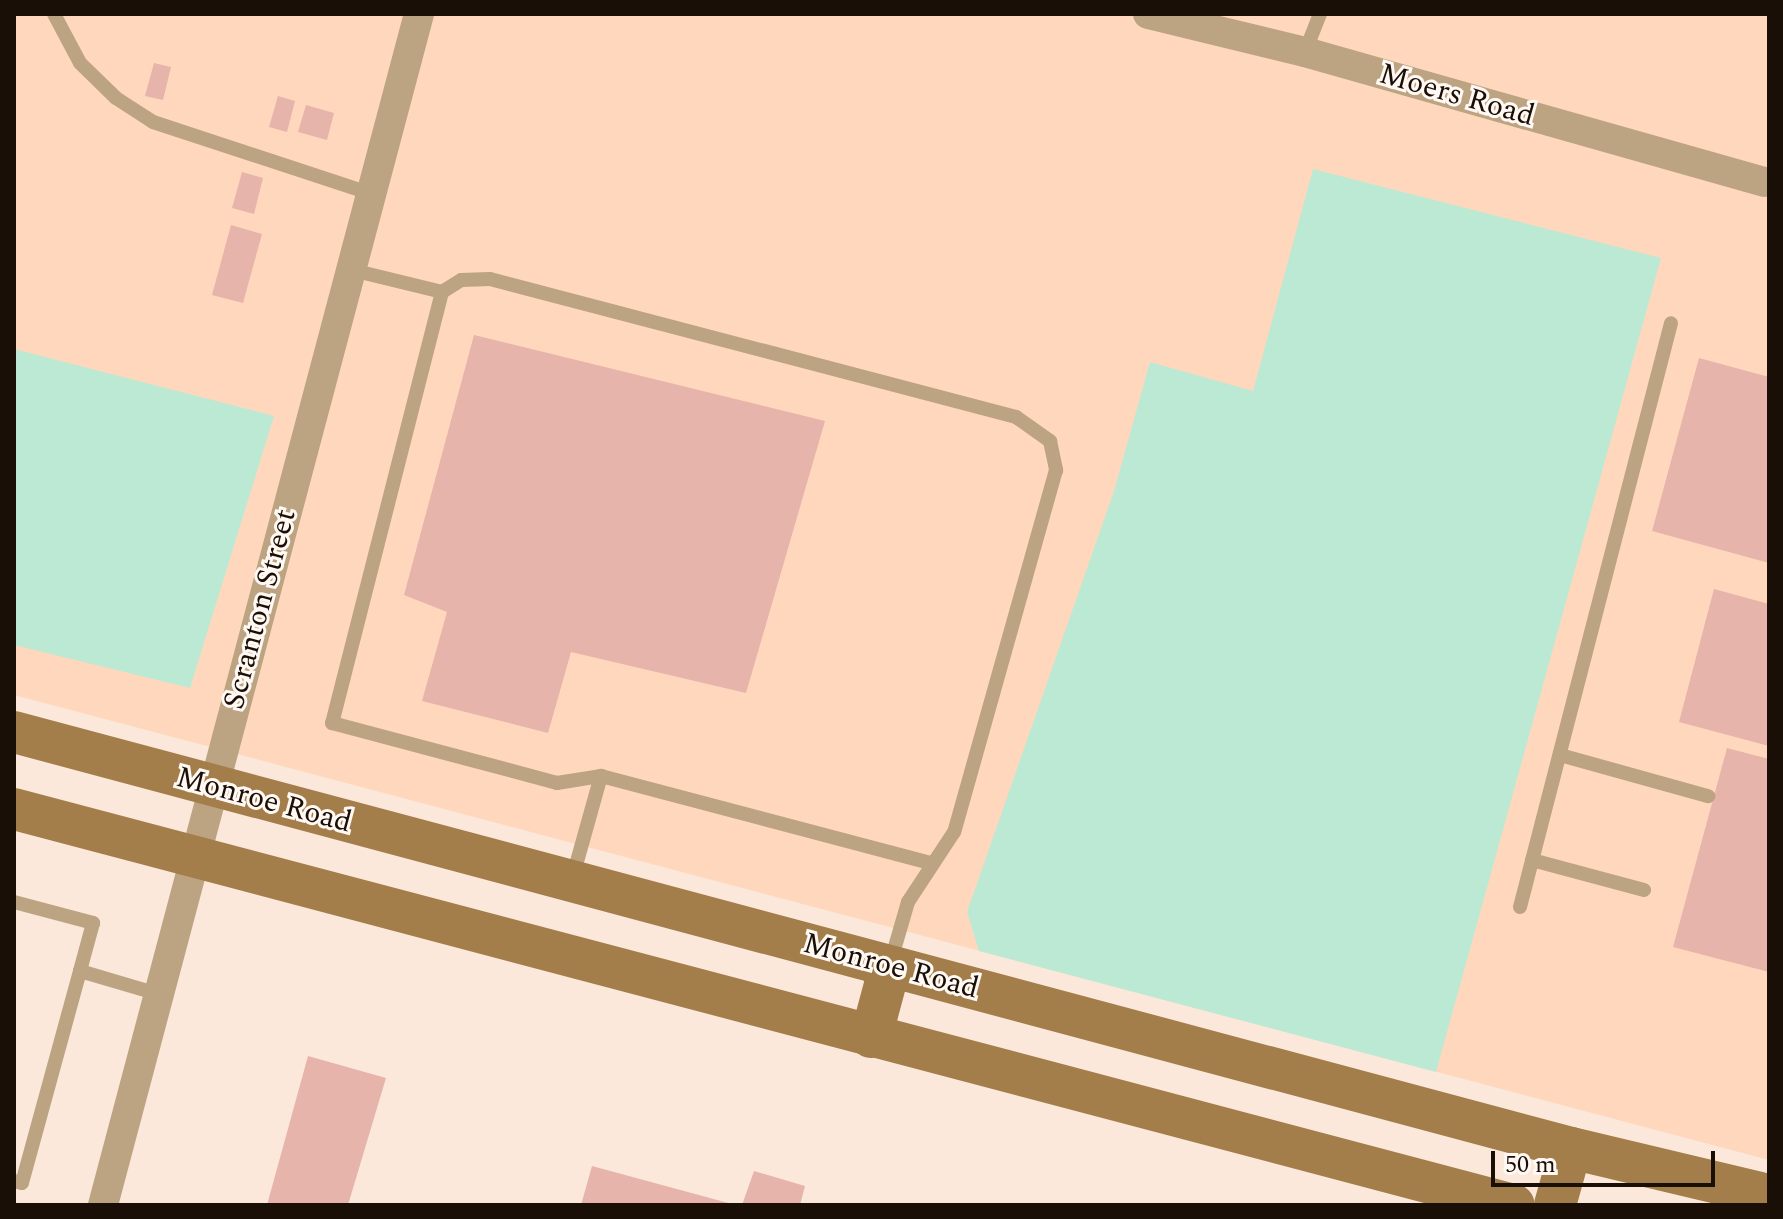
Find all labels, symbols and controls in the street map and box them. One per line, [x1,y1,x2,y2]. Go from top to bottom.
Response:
street label: Moers Road [1375,56,1539,134]
street label: Scranton Street [216,505,304,713]
street label: Monroe Road [172,759,356,841]
street label: Monroe Road [799,925,983,1007]
scale bar [1495,1135,1719,1185]
text: 50 m [1505,1147,1556,1183]

